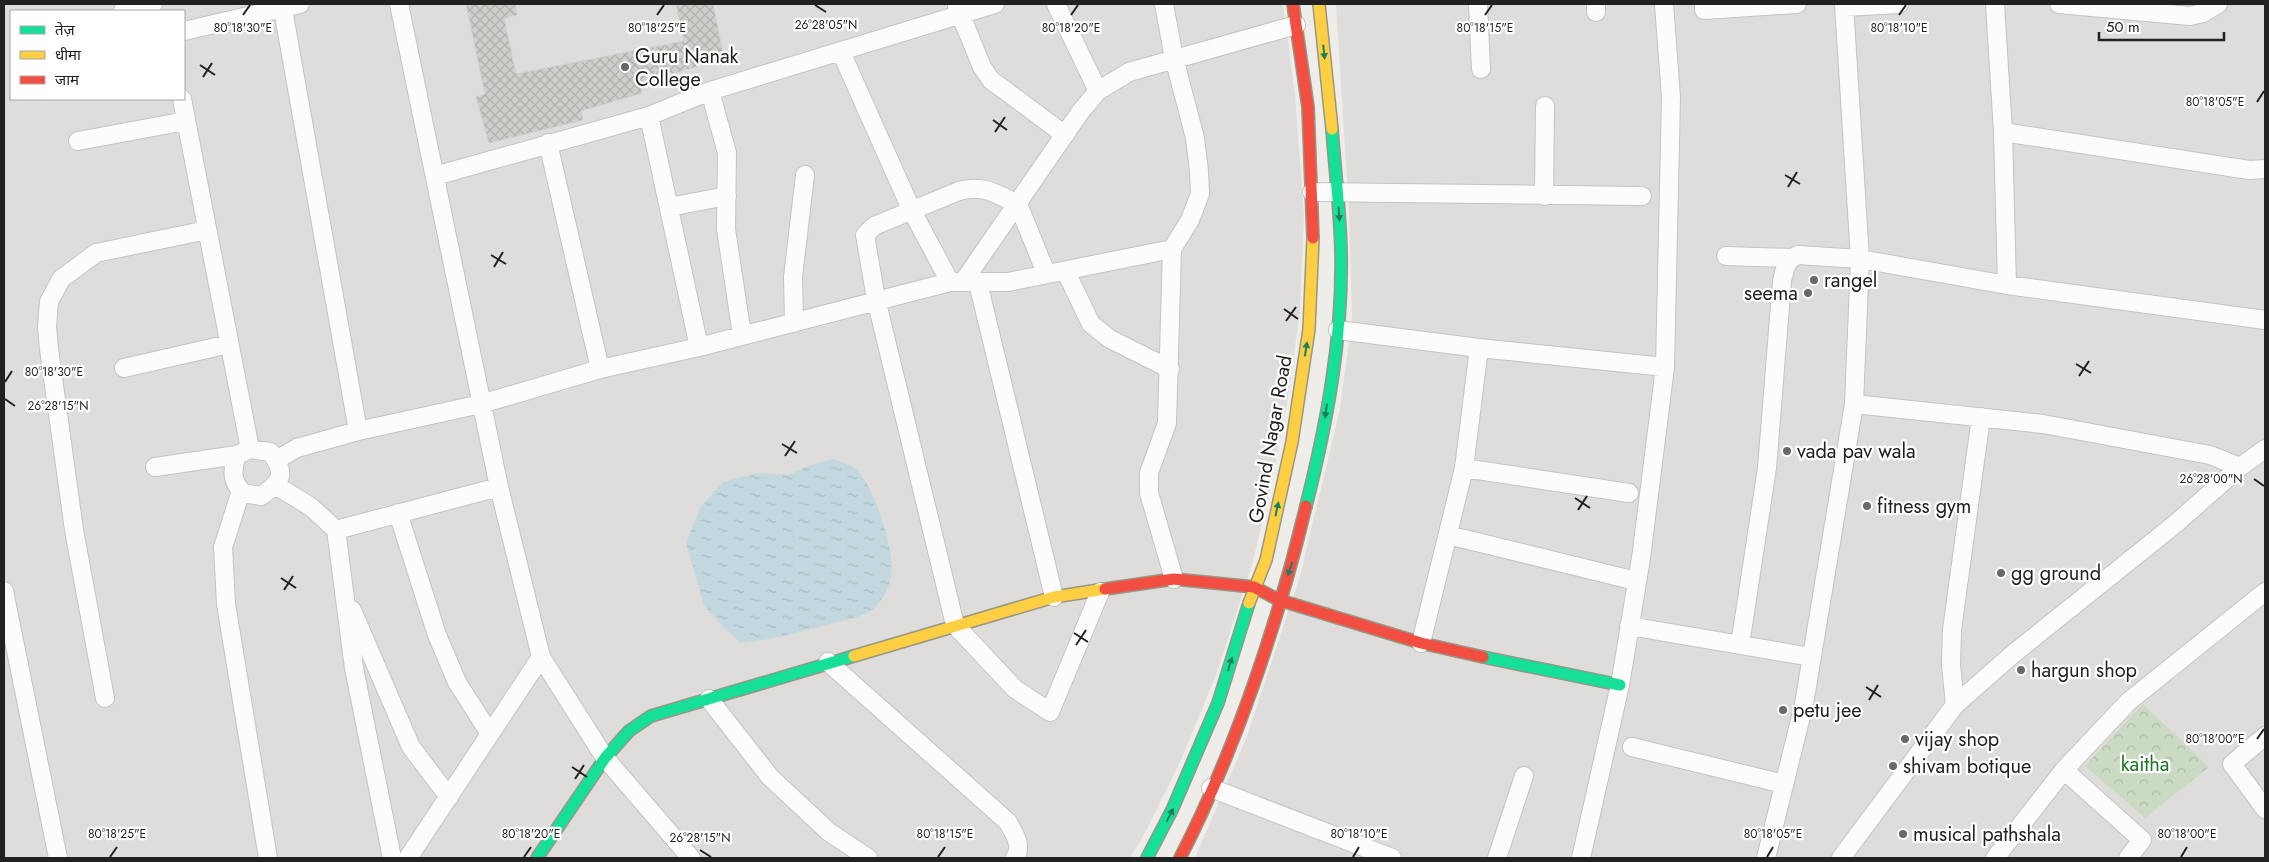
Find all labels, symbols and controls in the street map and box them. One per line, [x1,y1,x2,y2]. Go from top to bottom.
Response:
legend [10,10,185,100]
scale bar [2099,10,2224,42]
text: 26°28'05"N [795,16,857,34]
text: 50 m [2106,16,2140,38]
text: तेज़ [55,19,76,41]
text: 80°18'30"E [214,19,272,37]
text: 80°18'25"E [628,19,686,37]
text: 80°18'20"E [1042,19,1100,37]
text: 80°18'15"E [1457,19,1513,37]
text: 80°18'10"E [1870,19,1928,37]
place label: Guru Nanak College [635,42,739,94]
text: धीमा [55,44,82,66]
one-way arrow [1321,45,1329,61]
marker: Guru Nanak College [619,61,631,73]
text: जाम [55,69,80,91]
text: 80°18'05"E [2186,93,2244,111]
one-way arrow [1335,206,1343,222]
place label: rangel [1824,266,1877,295]
marker: rangel [1808,274,1820,286]
place label: seema [1744,279,1798,308]
marker: seema [1802,287,1814,299]
one-way arrow [1302,341,1310,357]
street label: Govind Nagar Road [1241,353,1300,525]
text: 80°18'30"E [25,363,83,381]
text: 26°28'15"N [28,397,88,415]
one-way arrow [1322,403,1330,419]
place label: vada pav wala [1797,437,1916,466]
marker: vada pav wala [1781,445,1793,457]
text: 26°28'00"N [2179,470,2243,488]
place label: fitness gym [1877,492,1971,521]
marker: fitness gym [1861,500,1873,512]
one-way arrow [1273,502,1281,517]
place label: gg ground [2011,559,2101,588]
one-way arrow [1286,561,1294,576]
marker: gg ground [1995,567,2007,579]
one-way arrow [1226,656,1234,671]
place label: hargun shop [2031,656,2137,685]
marker: hargun shop [2015,664,2027,676]
place label: petu jee [1793,696,1862,725]
marker: petu jee [1777,704,1789,716]
place label: vijay shop [1915,725,1999,754]
text: 80°18'00"E [2185,730,2245,748]
marker: vijay shop [1899,733,1911,745]
park label: kaitha [2121,750,2169,779]
place label: shivam botique [1903,752,2031,781]
marker: shivam botique [1887,760,1899,772]
one-way arrow [1166,808,1174,822]
place label: musical pathshala [1913,820,2061,849]
text: 80°18'25"E [88,825,146,843]
text: 80°18'20"E [502,825,560,843]
text: 80°18'15"E [917,825,973,843]
text: 80°18'10"E [1330,825,1388,843]
text: 80°18'05"E [1744,825,1802,843]
text: 80°18'00"E [2157,825,2217,843]
marker: musical pathshala [1897,828,1909,840]
text: 26°28'15"N [670,829,730,847]

